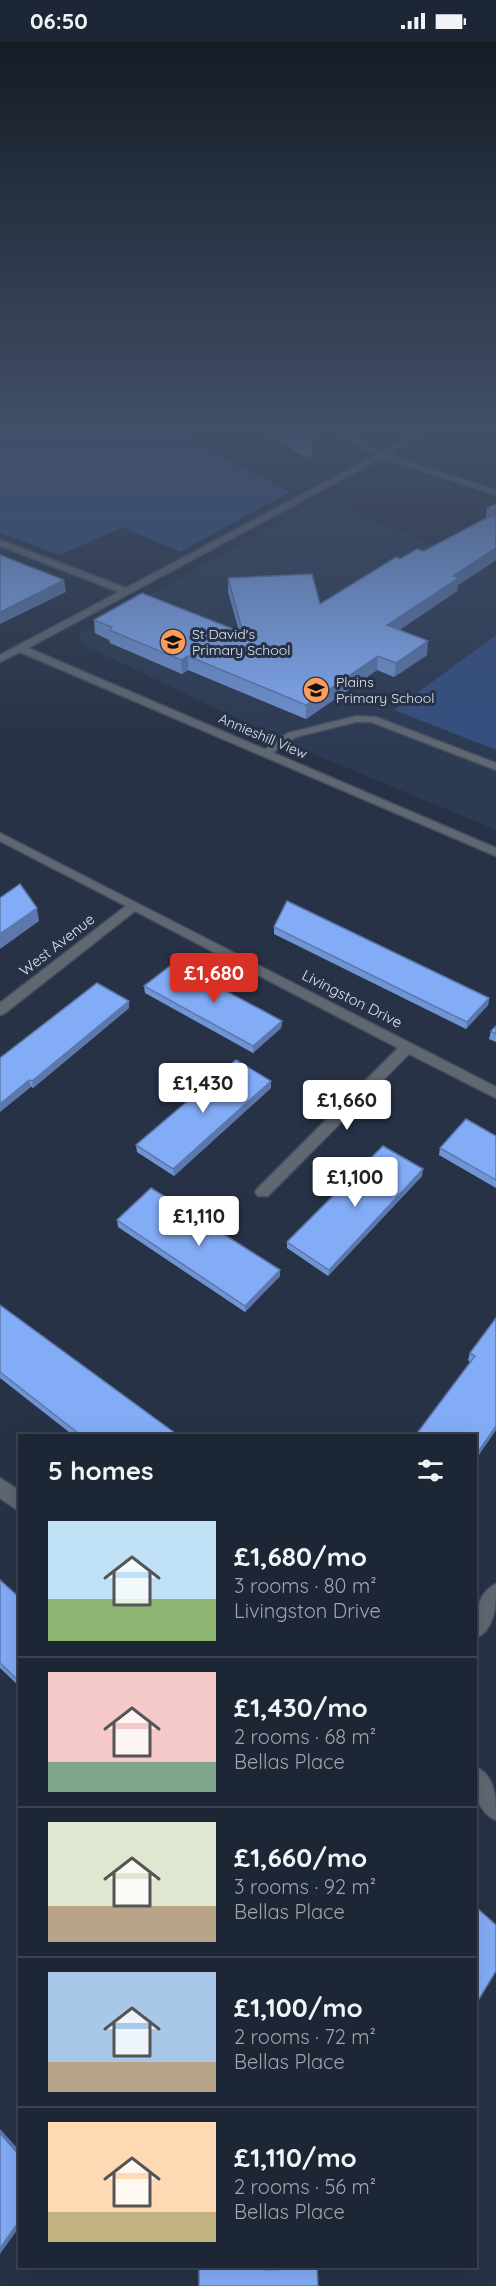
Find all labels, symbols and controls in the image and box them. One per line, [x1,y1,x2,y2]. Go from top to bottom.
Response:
text: 06:50 [30,7,88,35]
place label: St David's Primary School [192,625,290,659]
school or university icon: St David's Primary School [158,627,188,657]
place label: Plains Primary School [336,673,434,707]
school or university icon: Plains Primary School [301,675,331,705]
street label: Annieshill View [216,709,311,763]
street label: West Avenue [15,909,98,980]
pin: £1,680 [165,953,263,1004]
text: £1,680 [184,960,244,985]
street label: Livingston Drive [299,965,406,1032]
pin: £1,430 [154,1063,252,1114]
text: £1,430 [173,1070,233,1095]
pin: £1,660 [298,1080,396,1131]
text: £1,660 [317,1087,377,1112]
pin: £1,100 [306,1157,404,1208]
text: £1,100 [327,1164,383,1189]
pin: £1,110 [150,1196,248,1247]
text: £1,110 [173,1203,225,1228]
text: 5 homes [48,1454,154,1487]
icon: filters [414,1454,447,1487]
text: £1,680/mo [234,1540,367,1573]
icon: home [96,1545,168,1617]
text: 3 rooms · 80 m² [234,1573,377,1598]
text: Livingston Drive [234,1598,381,1623]
text: £1,430/mo [234,1691,368,1724]
icon: home [96,1696,168,1768]
text: 2 rooms · 68 m² [234,1724,376,1749]
text: Bellas Place [234,1749,345,1774]
text: £1,660/mo [234,1841,367,1874]
icon: home [96,1846,168,1918]
text: 3 rooms · 92 m² [234,1874,376,1899]
text: Bellas Place [234,1899,345,1924]
text: £1,100/mo [234,1991,363,2024]
icon: home [96,1996,168,2068]
text: 2 rooms · 72 m² [234,2024,376,2049]
text: Bellas Place [234,2049,345,2074]
text: £1,110/mo [234,2141,357,2174]
icon: home [96,2146,168,2218]
text: 2 rooms · 56 m² [234,2174,376,2199]
text: Bellas Place [234,2199,345,2224]

